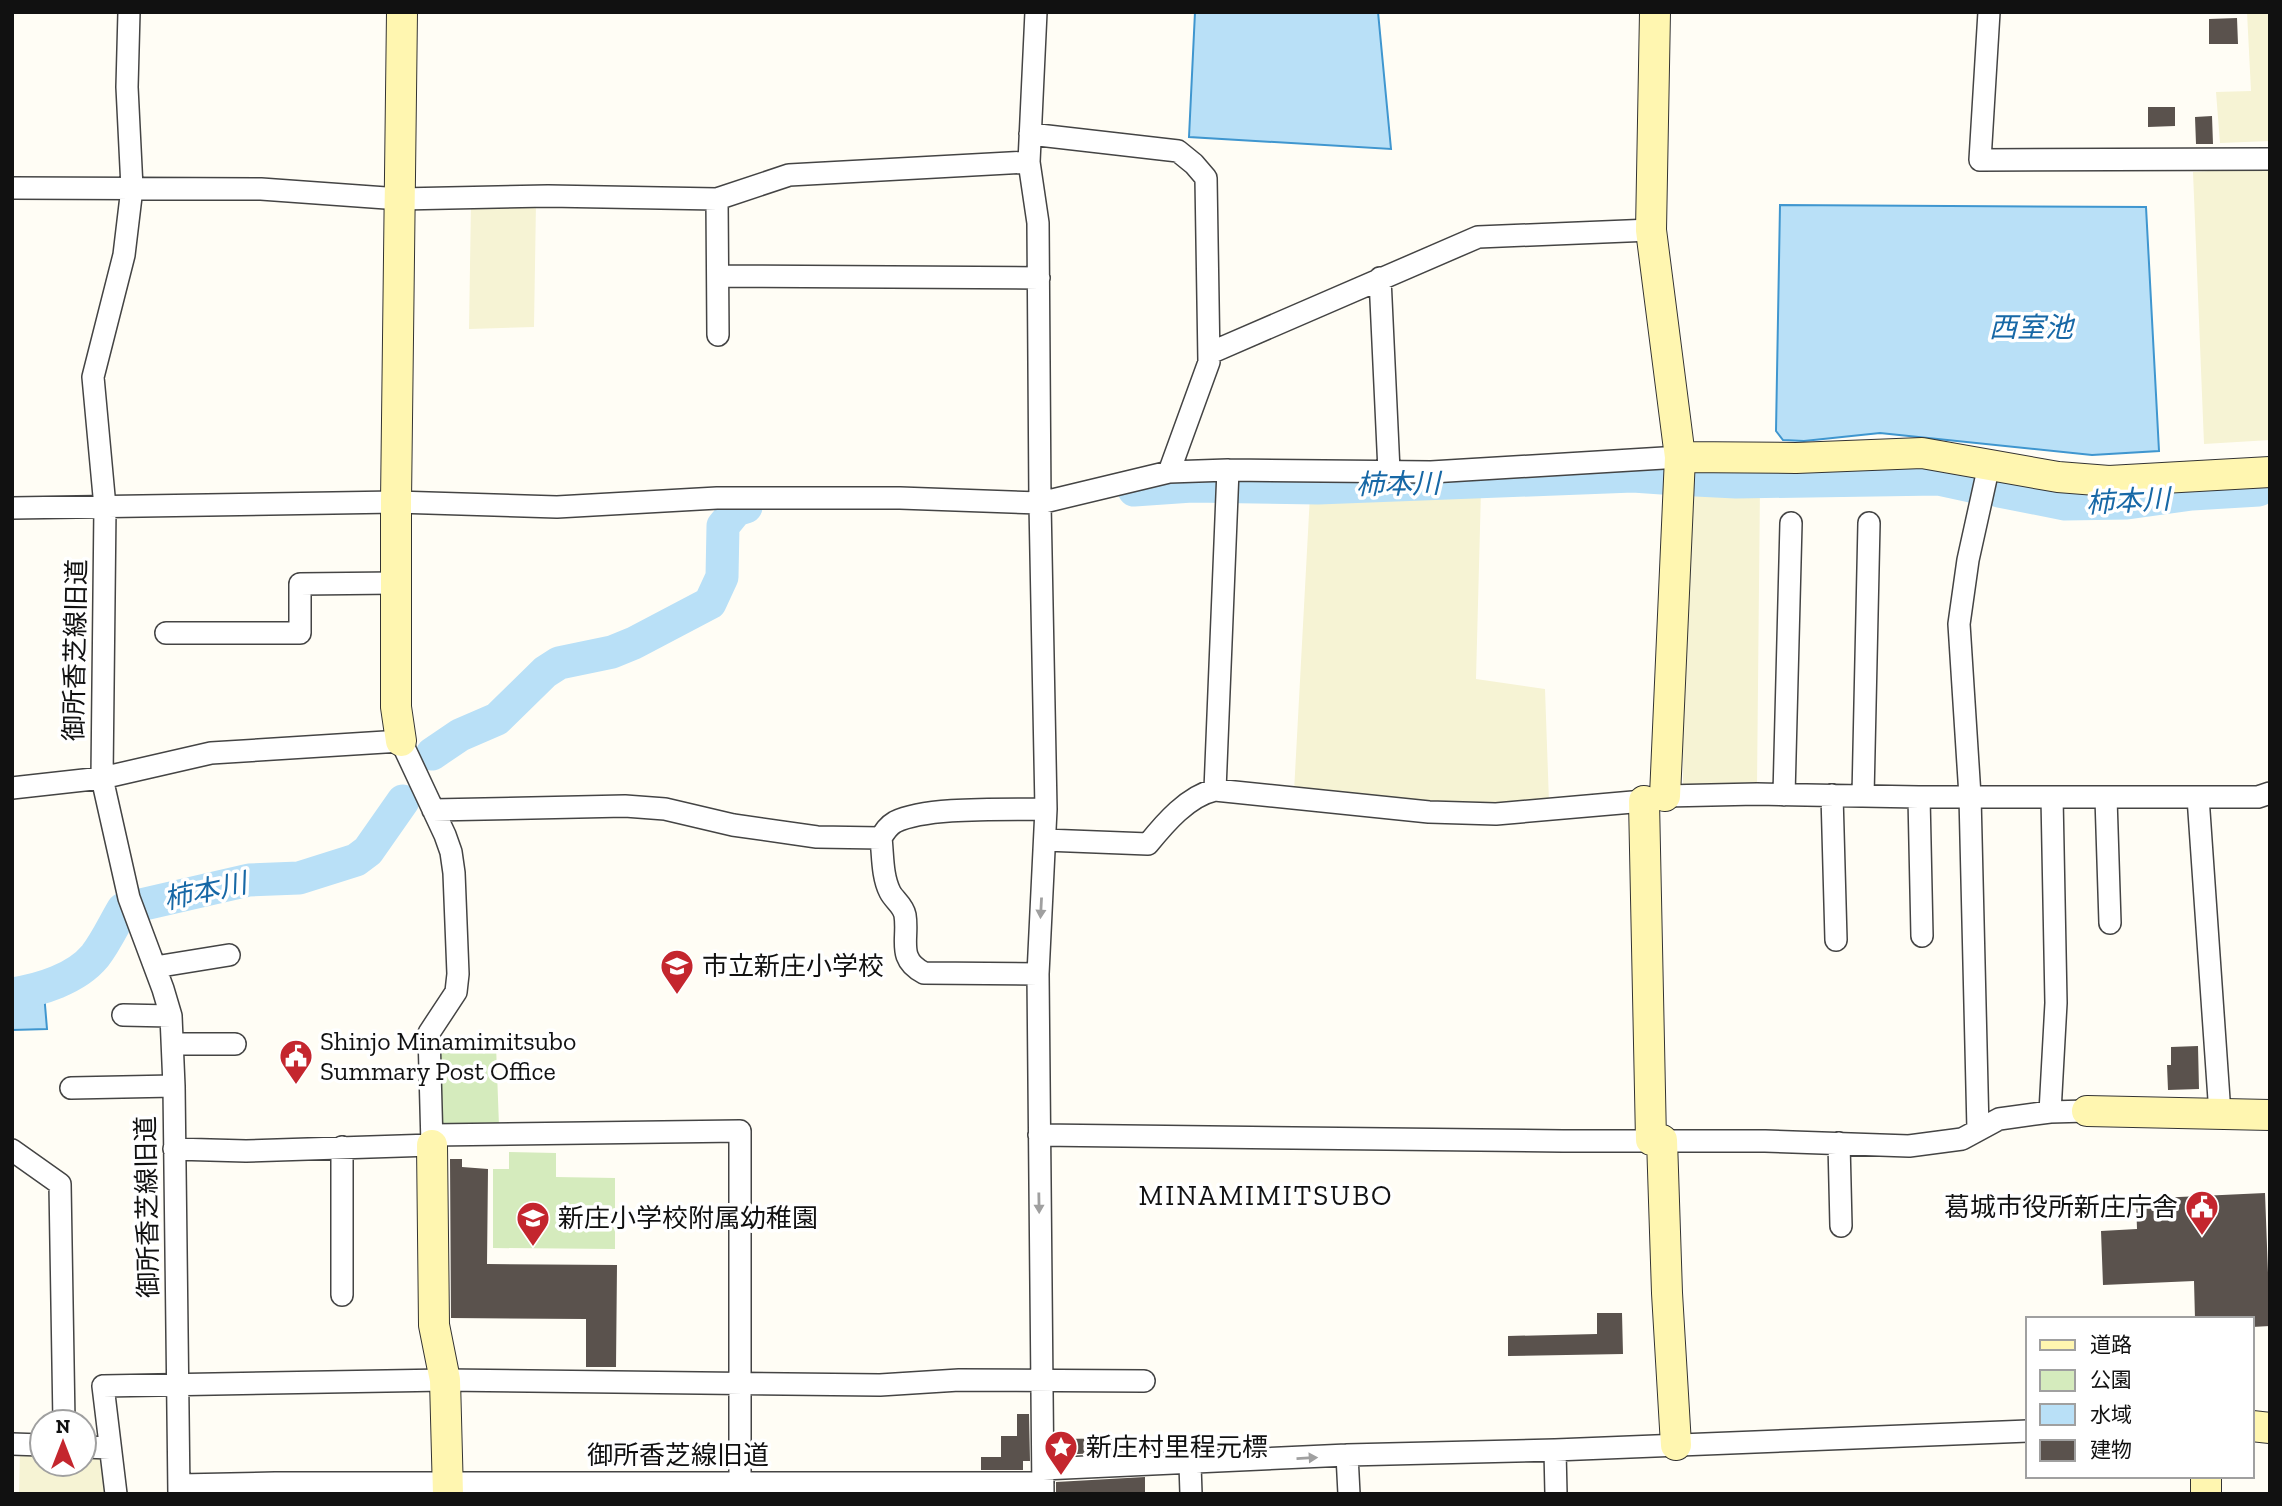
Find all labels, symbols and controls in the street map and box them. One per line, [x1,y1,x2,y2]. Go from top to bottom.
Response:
water label: 西室池 [1989,311,2076,344]
water label: 柿本川 [1356,467,1443,501]
water label: 柿本川 [2085,482,2174,520]
street label: 御所香芝線旧道 [57,559,93,741]
water label: 柿本川 [160,866,252,916]
one-way arrow [1036,897,1047,919]
school or university icon: 市立新庄小学校 [658,947,696,996]
place label: 市立新庄小学校 [702,950,884,982]
place label: Shinjo Minamimitsubo Summary Post Office [320,1025,576,1087]
public building icon: Shinjo Minamimitsubo Summary Post Office [277,1037,315,1086]
street label: 御所香芝線旧道 [129,1116,165,1298]
district label: MINAMIMITSUBO [1138,1179,1394,1212]
public building icon: 葛城市役所新庄庁舎 [2183,1188,2221,1237]
place label: 葛城市役所新庄庁舎 [1944,1191,2178,1223]
one-way arrow [1034,1192,1045,1214]
school or university icon: 新庄小学校附属幼稚園 [514,1199,552,1248]
place label: 新庄小学校附属幼稚園 [558,1202,818,1234]
legend [2026,1317,2254,1478]
text: 道路 [2090,1332,2132,1357]
text: 公園 [2090,1367,2132,1392]
text: 水域 [2090,1402,2132,1427]
north arrow [28,1408,98,1478]
text: N [56,1415,70,1438]
place icon: 新庄村里程元標 [1042,1428,1080,1477]
place label: 新庄村里程元標 [1086,1431,1268,1463]
text: 建物 [2090,1437,2132,1462]
street label: 御所香芝線旧道 [587,1439,769,1471]
one-way arrow [1296,1452,1318,1463]

